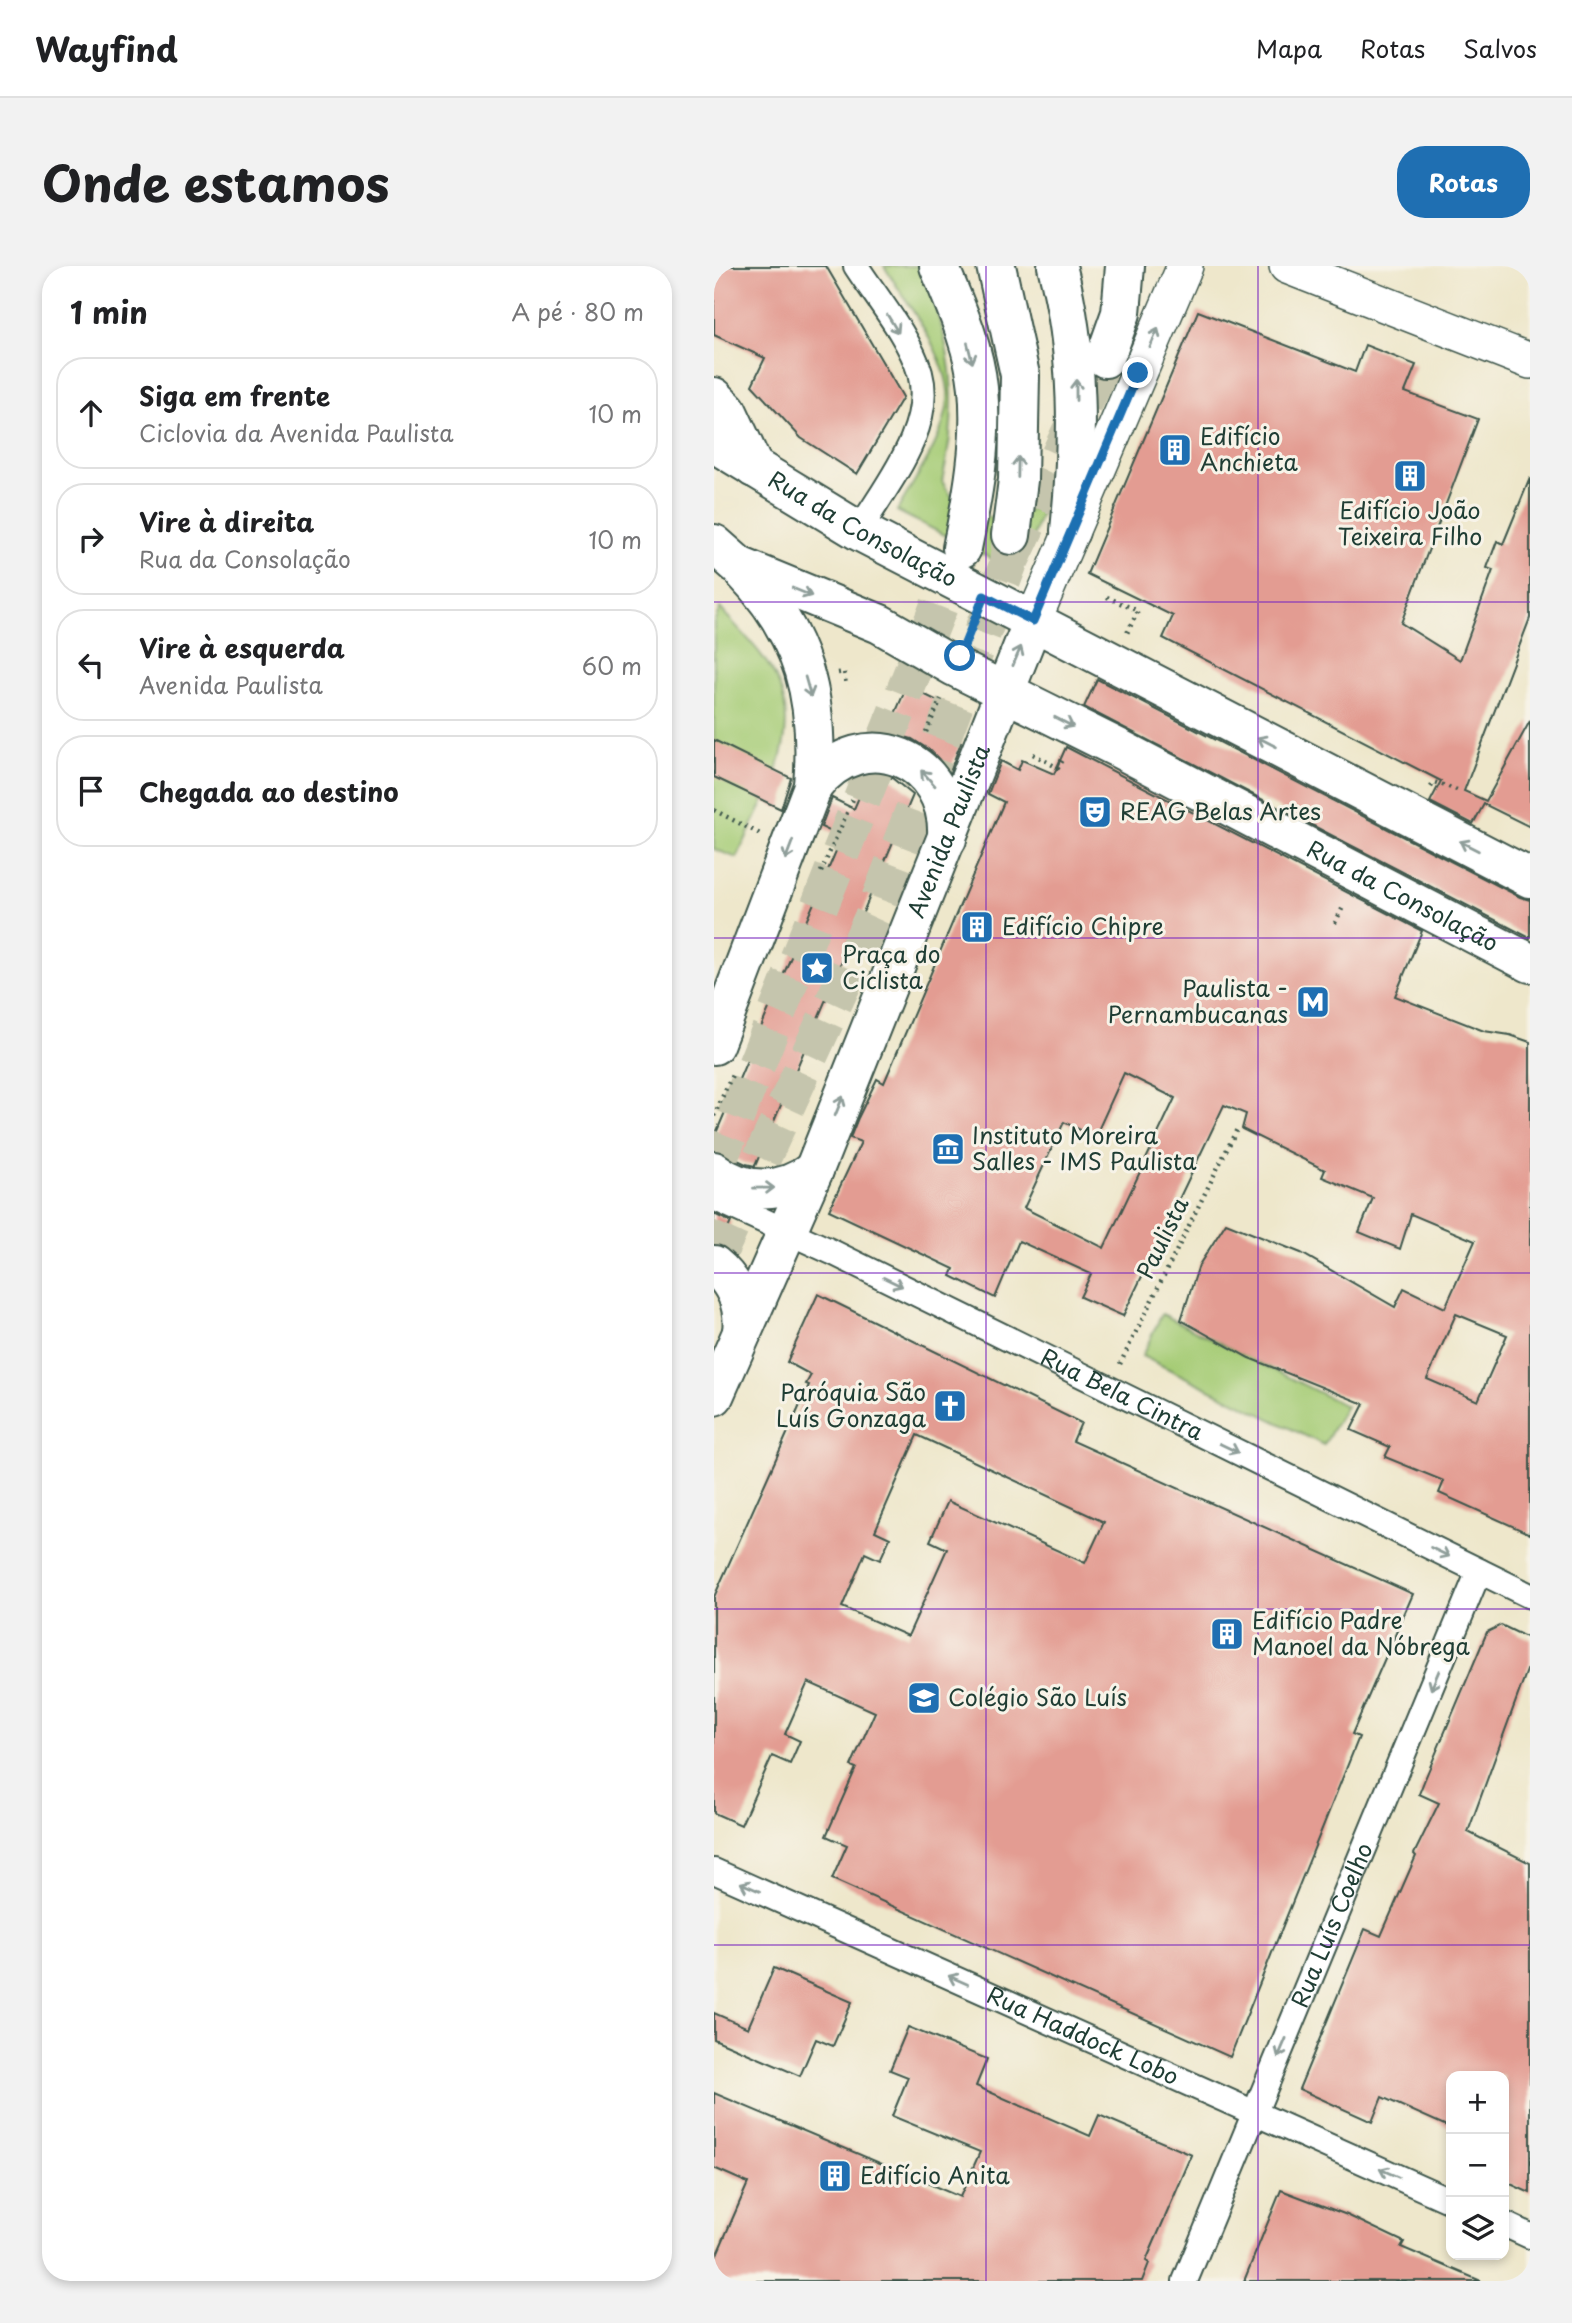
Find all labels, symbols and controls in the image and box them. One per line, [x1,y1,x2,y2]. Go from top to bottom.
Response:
text: Wayfind [35,23,178,73]
text: Mapa [1256,30,1322,66]
text: Rotas [1360,30,1425,66]
text: Salvos [1463,30,1537,66]
text: Onde estamos [42,145,389,219]
button: Rotas [1397,146,1530,218]
text: 1 min [70,289,148,334]
text: A pé · 80 m [512,294,644,329]
one-way arrow [886,313,900,333]
one-way arrow [1148,327,1161,349]
one-way arrow [964,341,977,364]
route end [1122,357,1153,388]
text: Siga em frente [139,376,330,415]
one-way arrow [1069,378,1083,401]
icon: ahead [72,394,110,432]
text: 10 m [588,396,642,431]
text: Ciclovia da Avenida Paulista [139,415,453,450]
place label: Edifício Anchieta [1200,418,1299,479]
building icon: Edifício Anchieta [1156,431,1194,469]
one-way arrow [1011,456,1025,479]
building icon: Edifício João Teixeira Filho [1391,457,1429,495]
street label: Rua da Consolação [762,461,964,595]
place label: Edifício João Teixeira Filho [1338,492,1482,553]
text: Vire à direita [139,502,314,541]
icon: right [72,520,110,558]
text: 10 m [588,522,642,557]
text: Rua da Consolação [139,541,351,576]
one-way arrow [791,586,812,599]
text: Vire à esquerda [139,628,345,667]
route start [944,640,975,671]
one-way arrow [1012,645,1025,667]
icon: left [72,646,110,684]
text: 60 m [582,648,642,683]
text: Avenida Paulista [139,667,323,702]
one-way arrow [803,676,816,698]
one-way arrow [1053,715,1074,729]
one-way arrow [1257,735,1278,748]
street label: Avenida Paulista [897,738,998,922]
one-way arrow [919,770,936,787]
icon: arrive [72,772,110,810]
text: Chegada ao destino [139,772,398,811]
theatre icon: REAG Belas Artes [1076,793,1114,831]
place label: REAG Belas Artes [1120,793,1321,828]
street label: Rua da Consolação [1301,831,1505,960]
one-way arrow [781,838,794,860]
one-way arrow [1460,839,1480,853]
building icon: Edifício Chipre [958,908,996,946]
place label: Edifício Chipre [1002,908,1164,943]
place label: Praça do Ciclista [842,936,941,997]
place icon: Praça do Ciclista [798,949,836,987]
place label: Paulista - Pernambucanas [1108,970,1288,1031]
metro station icon: Paulista - Pernambucanas [1294,983,1332,1021]
one-way arrow [833,1096,846,1118]
place label: Instituto Moreira Salles - IMS Paulista [972,1117,1197,1178]
museum icon: Instituto Moreira Salles - IMS Paulista [929,1130,967,1168]
one-way arrow [752,1181,775,1195]
street label: Paulista [1127,1190,1197,1284]
one-way arrow [882,1276,903,1290]
street label: Rua Bela Cintra [1035,1339,1210,1449]
place label: Paróquia São Luís Gonzaga [776,1374,927,1435]
church icon: Paróquia São Luís Gonzaga [931,1387,969,1425]
one-way arrow [1218,1442,1239,1456]
one-way arrow [1429,1546,1450,1559]
place label: Edifício Padre Manoel da Nóbrega [1252,1602,1471,1663]
building icon: Edifício Padre Manoel da Nóbrega [1208,1615,1246,1653]
one-way arrow [1427,1668,1440,1690]
school or university icon: Colégio São Luís [905,1679,943,1717]
place label: Colégio São Luís [948,1679,1127,1714]
street label: Rua Luís Coelho [1281,1837,1381,2013]
one-way arrow [740,1880,761,1893]
one-way arrow [947,1973,969,1986]
street label: Rua Haddock Lobo [982,1976,1185,2093]
one-way arrow [1274,2037,1287,2059]
map controls [1446,2071,1509,2260]
button: + [1446,2071,1509,2134]
button: − [1446,2134,1509,2197]
building icon: Edifício Anita [816,2157,854,2195]
place label: Edifício Anita [860,2157,1010,2192]
one-way arrow [1379,2166,1400,2179]
button: layers [1446,2197,1509,2260]

